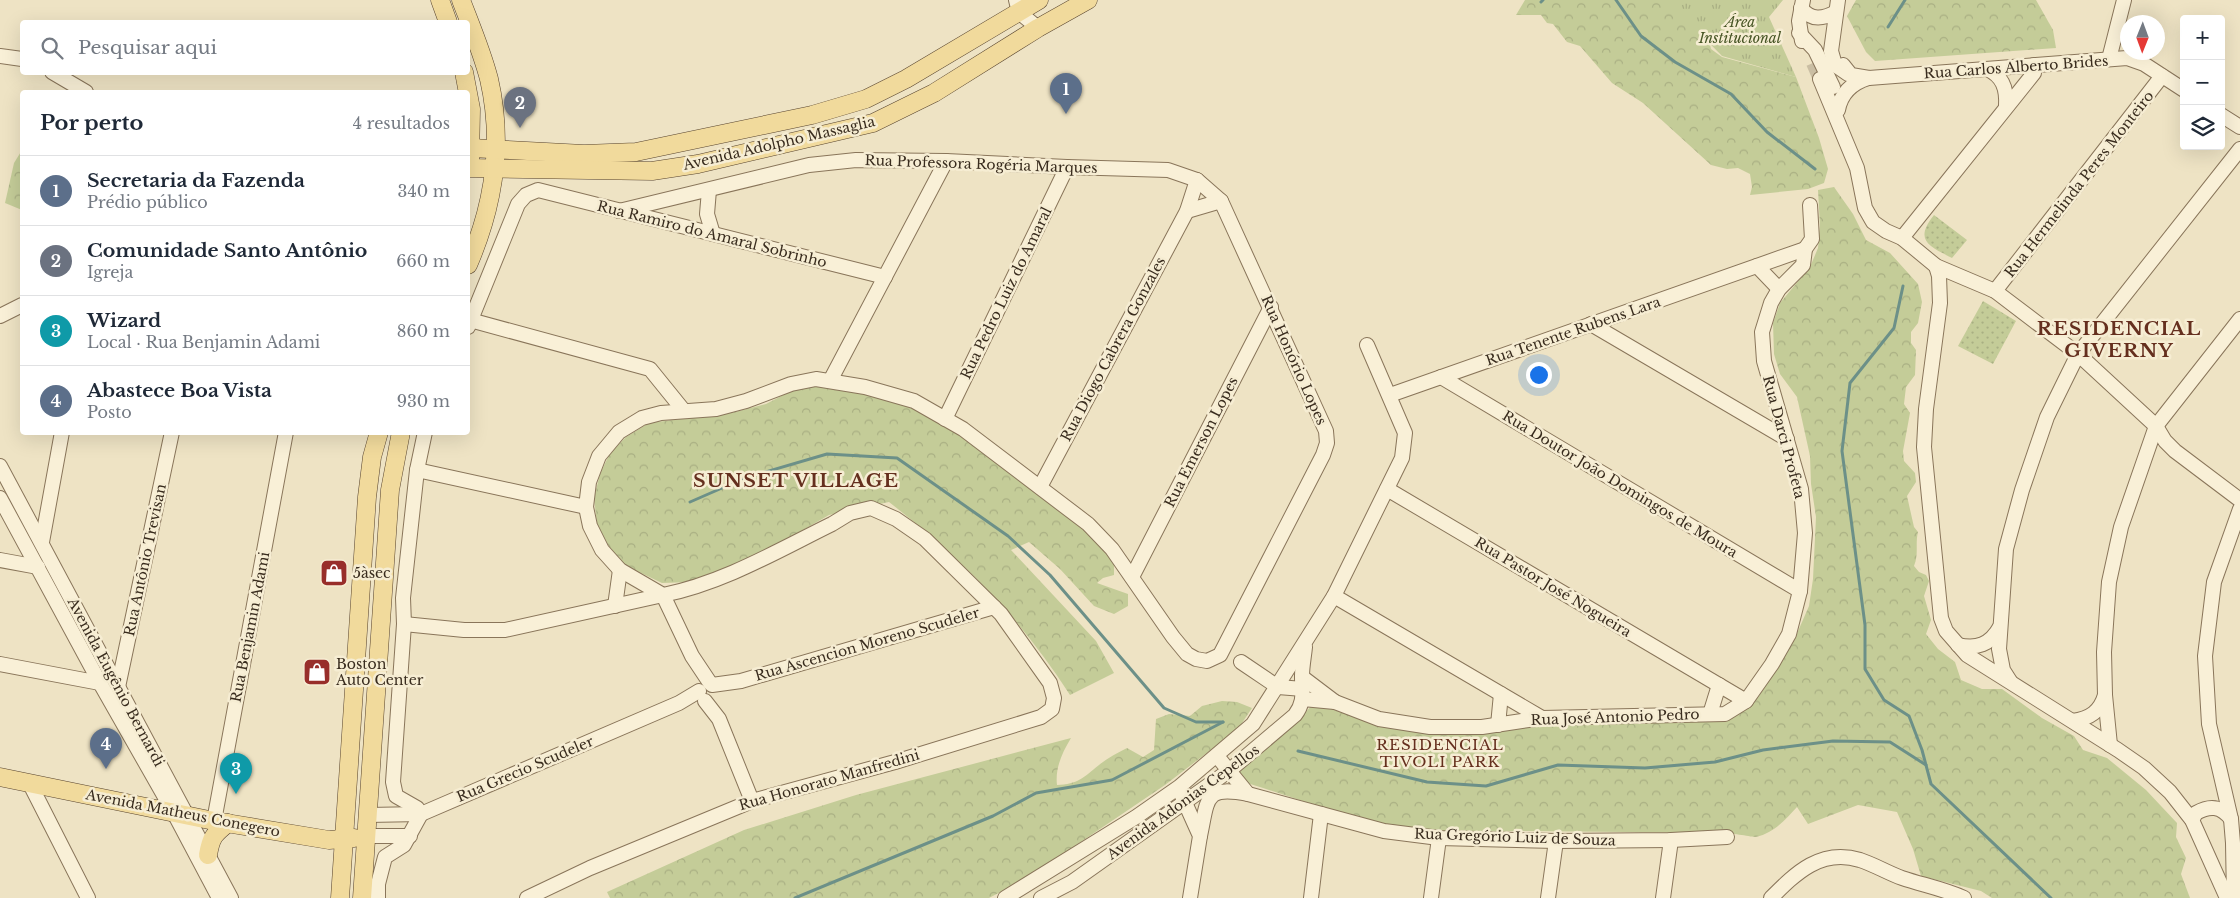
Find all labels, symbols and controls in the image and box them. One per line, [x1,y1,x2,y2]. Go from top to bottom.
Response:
park label: Área Institucional [1698,13,1782,47]
north arrow [2120,15,2165,60]
map controls [2180,15,2225,150]
button: + [2180,15,2225,60]
search box [20,20,470,75]
icon: search [38,34,66,62]
text: Pesquisar aqui [78,36,217,59]
street label: Rua Carlos Alberto Brides [1923,52,2109,82]
button: − [2180,60,2225,105]
pin: 1 [1050,73,1082,114]
pin: 2 [504,87,536,128]
street label: Rua Hermelinda Peres Monteiro [2000,87,2158,281]
button: layers [2180,105,2225,150]
text: Por perto [40,110,143,136]
street label: Avenida Adolpho Massaglia [680,112,877,174]
text: 4 resultados [353,113,450,133]
street label: Rua Professora Rogéria Marques [864,151,1098,177]
text: Secretaria da Fazenda [87,169,305,192]
text: 1 [53,181,59,201]
text: 340 m [398,181,450,201]
text: Prédio público [87,192,208,212]
street label: Rua Ramiro do Amaral Sobrinho [595,197,829,271]
street label: Rua Pedro Luiz do Amaral [956,204,1056,382]
text: Comunidade Santo Antônio [87,239,367,262]
text: 2 [51,251,61,271]
text: 660 m [396,251,450,271]
street label: Rua Diogo Cabrera Gonzales [1057,254,1169,444]
text: Igreja [87,262,133,282]
street label: Rua Honório Lopes [1257,292,1331,428]
street label: Rua Tenente Rubens Lara [1483,292,1663,369]
text: Wizard [87,309,161,332]
district label: RESIDENCIAL GIVERNY [2037,317,2201,362]
text: 3 [51,321,61,341]
text: 860 m [397,321,450,341]
text: Local · Rua Benjamin Adami [87,332,320,352]
your location [1526,362,1552,388]
street label: Rua Darci Profeta [1759,373,1809,501]
street label: Rua Emerson Lopes [1160,374,1242,510]
text: Abastece Boa Vista [87,379,272,402]
text: 4 [51,391,61,411]
text: 930 m [397,391,450,411]
text: Posto [87,402,132,422]
street label: Rua Doutor João Domingos de Moura [1499,406,1741,562]
district label: SUNSET VILLAGE [693,469,899,492]
street label: Rua Antônio Trevisan [120,482,170,638]
street label: Rua Pastor José Nogueira [1471,533,1635,641]
street label: Rua Benjamin Adami [227,550,273,704]
shop icon: 5àsec [319,558,349,588]
place label: 5àsec [353,564,391,582]
street label: Avenida Eugênio Bernardi [63,594,168,770]
street label: Rua Ascencion Moreno Scudeler [753,603,982,685]
place label: Boston Auto Center [335,655,424,689]
shop icon: Boston Auto Center [302,657,332,687]
street label: Rua José Antonio Pedro [1530,705,1700,729]
pin: 4 [90,728,122,769]
street label: Rua Grecio Scudeler [454,732,596,806]
district label: RESIDENCIAL TIVOLI PARK [1376,735,1504,771]
street label: Avenida Adonias Cepellos [1102,741,1263,864]
street label: Rua Honorato Manfredini [737,746,922,814]
pin: 3 [220,753,252,794]
street label: Avenida Matheus Conegero [83,785,282,841]
street label: Rua Gregório Luiz de Souza [1414,824,1616,850]

